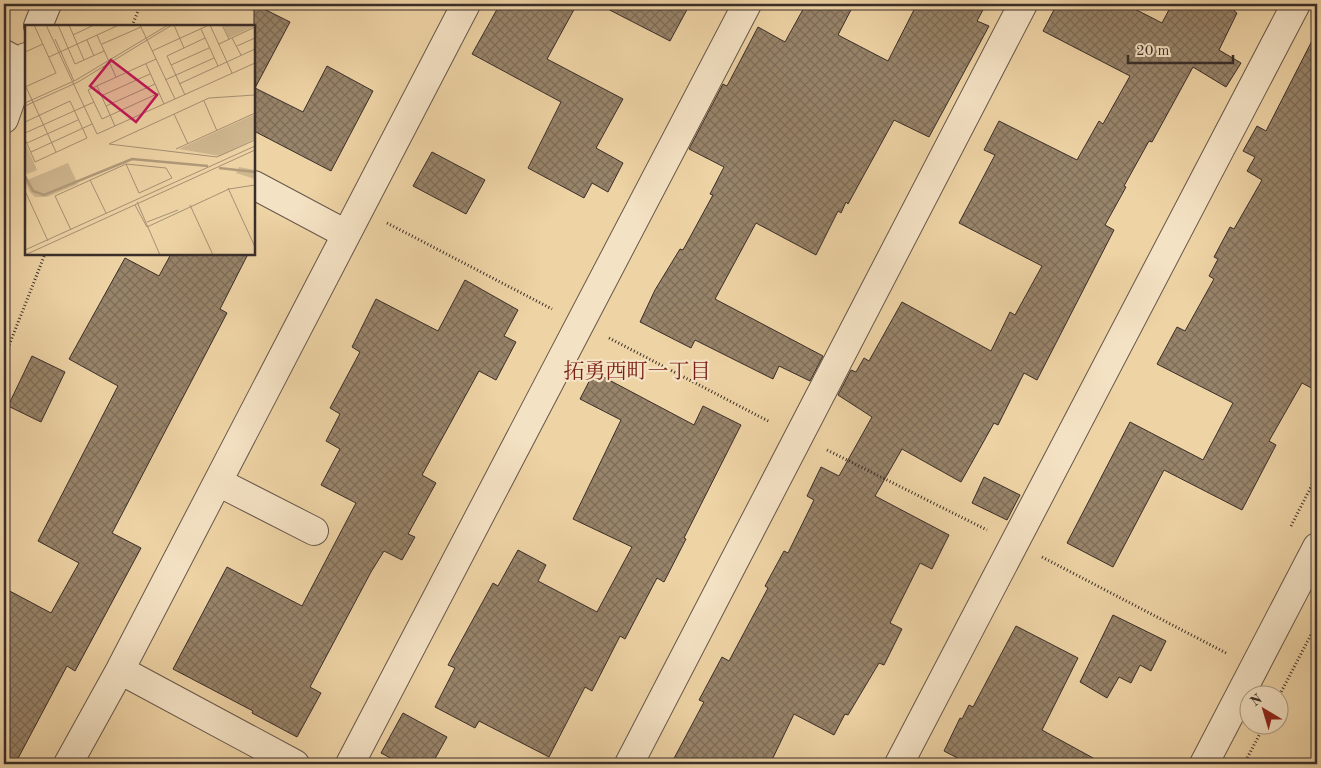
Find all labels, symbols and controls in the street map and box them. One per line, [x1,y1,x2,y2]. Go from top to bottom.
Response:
inset map [25,25,255,255]
scale bar [1128,32,1234,64]
text: 20 m [1136,44,1170,59]
district label: 拓勇西町一丁目 [564,360,711,383]
north arrow [1238,686,1288,736]
text: N [1248,692,1265,709]

